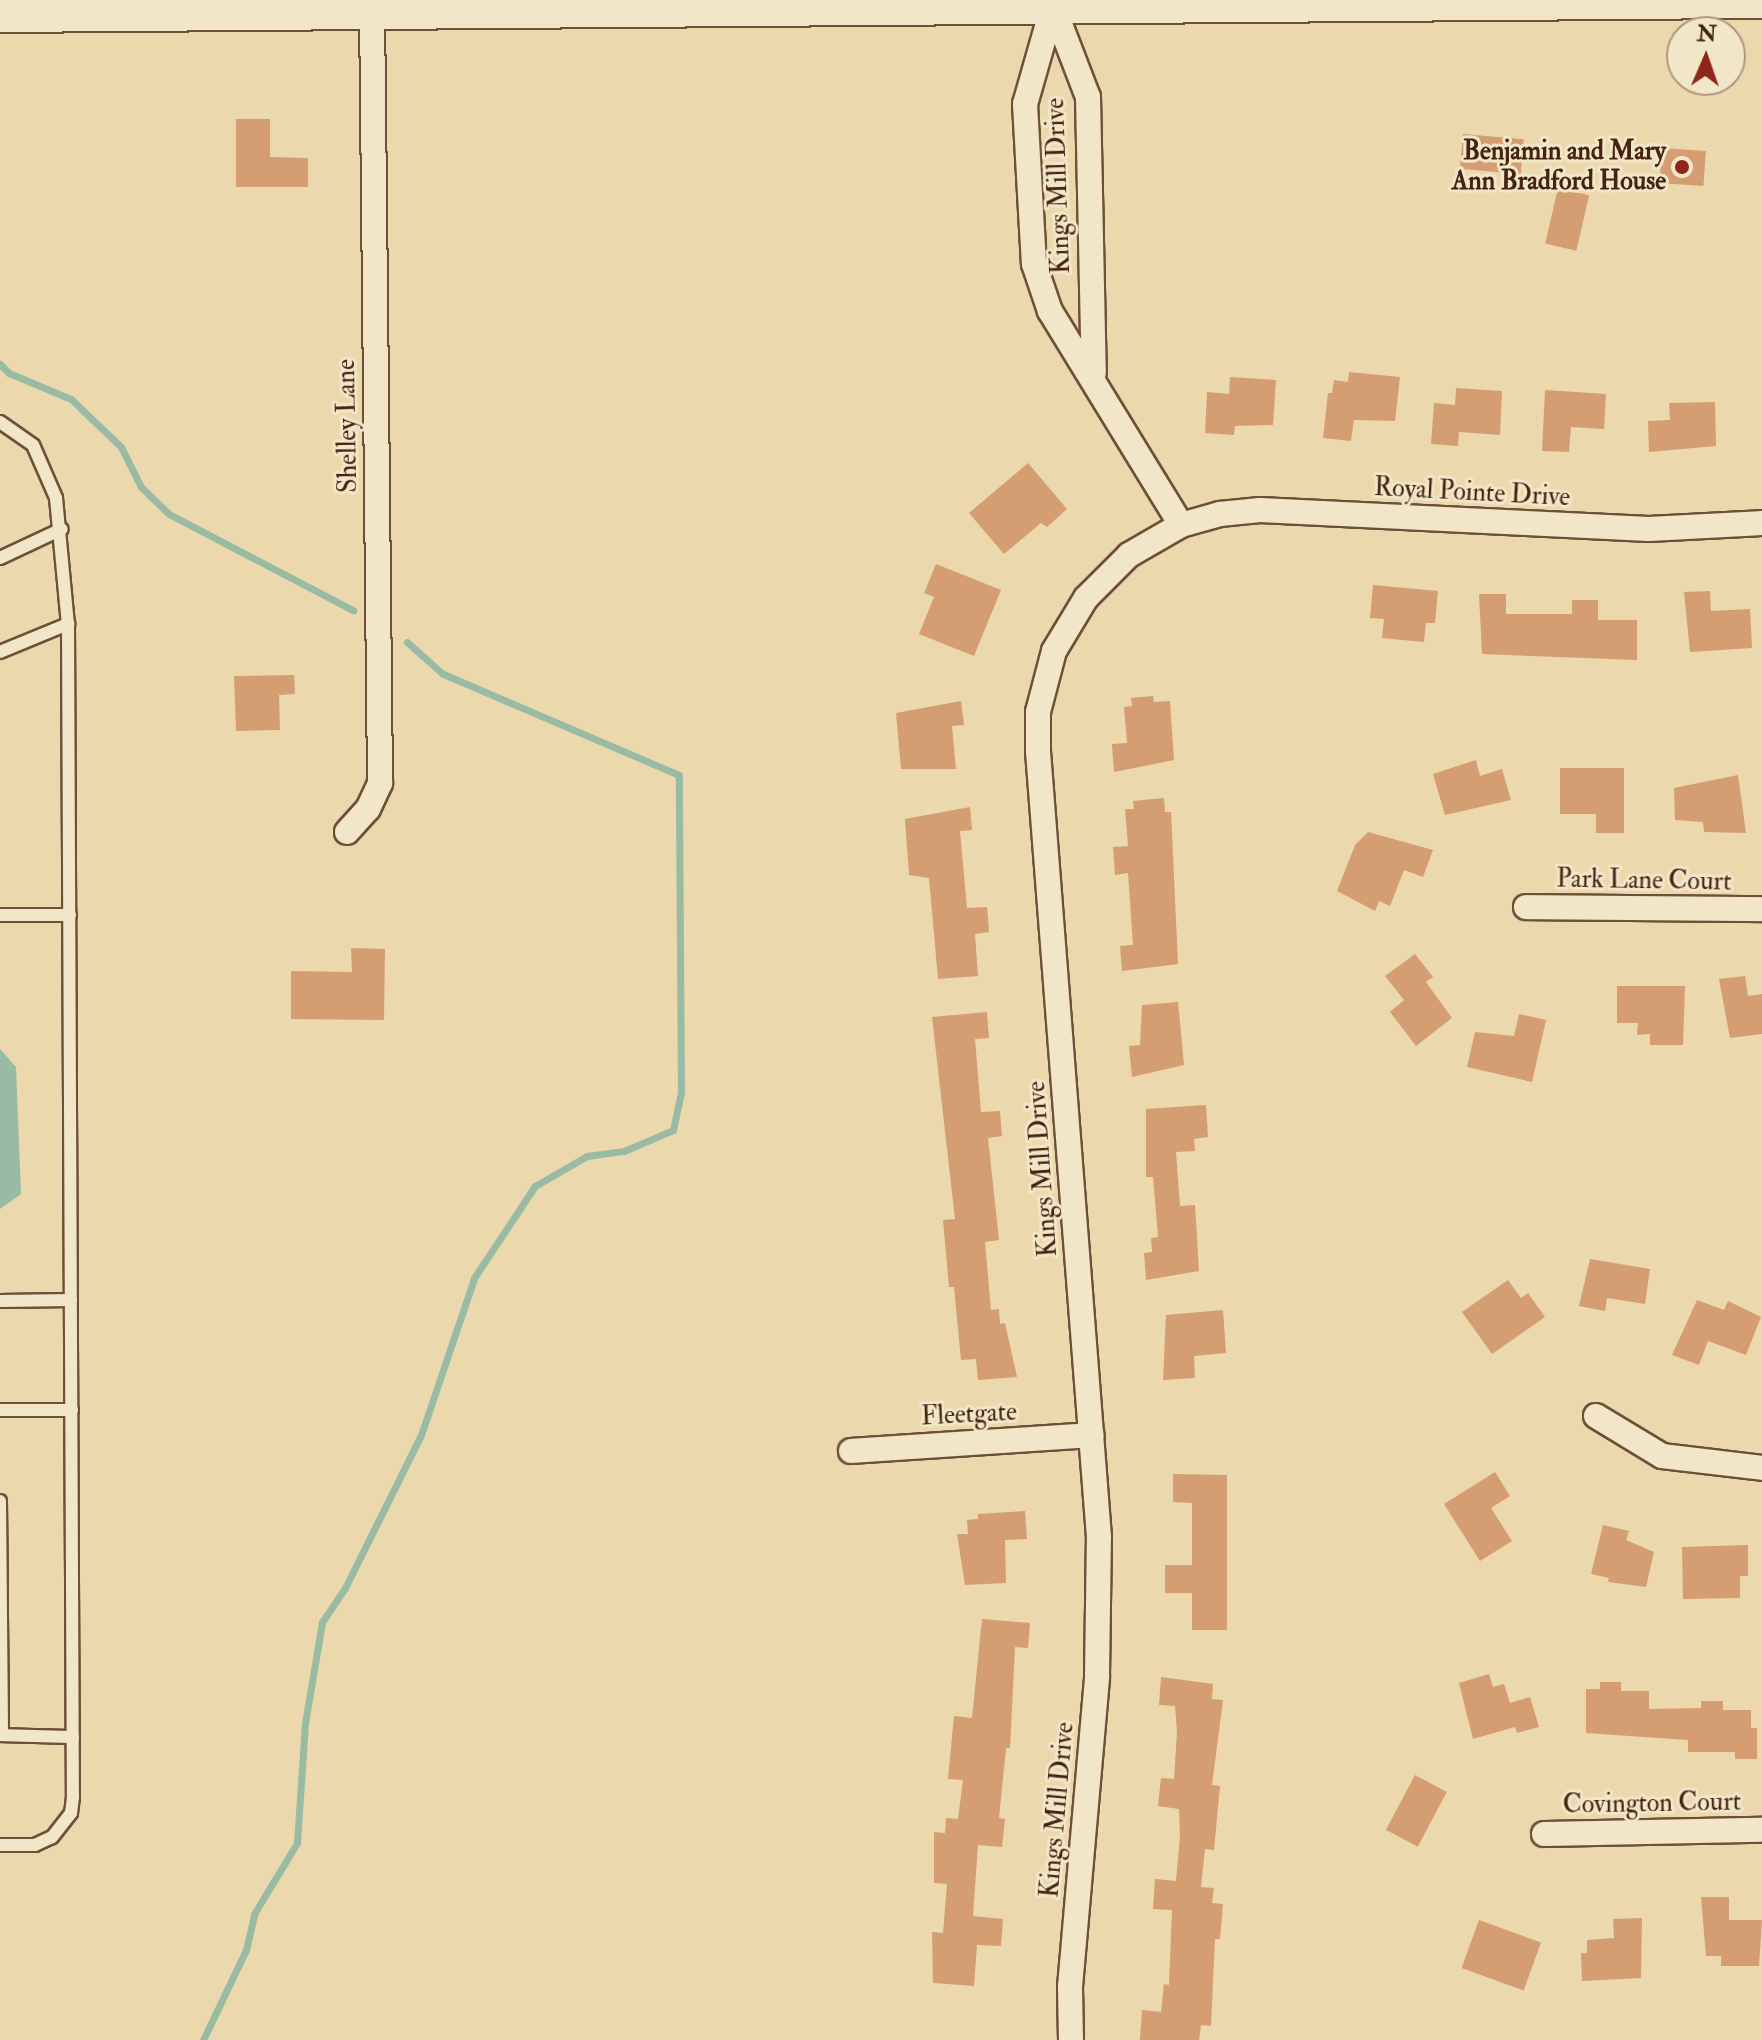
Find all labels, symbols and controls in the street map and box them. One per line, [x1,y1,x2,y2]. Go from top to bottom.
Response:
north arrow [1666,16,1746,96]
text: N [1696,20,1717,48]
street label: Kings Mill Drive [1040,97,1078,275]
place label: Benjamin and Mary Ann Bradford House [1452,136,1666,198]
marker: Benjamin and Mary Ann Bradford House [1673,158,1691,176]
street label: Shelley Lane [331,359,365,493]
street label: Royal Pointe Drive [1373,472,1571,514]
street label: Park Lane Court [1556,864,1732,898]
street label: Kings Mill Drive [1021,1080,1065,1258]
street label: Fleetgate [920,1397,1018,1433]
street label: Kings Mill Drive [1035,1721,1081,1899]
street label: Covington Court [1562,1787,1742,1821]

